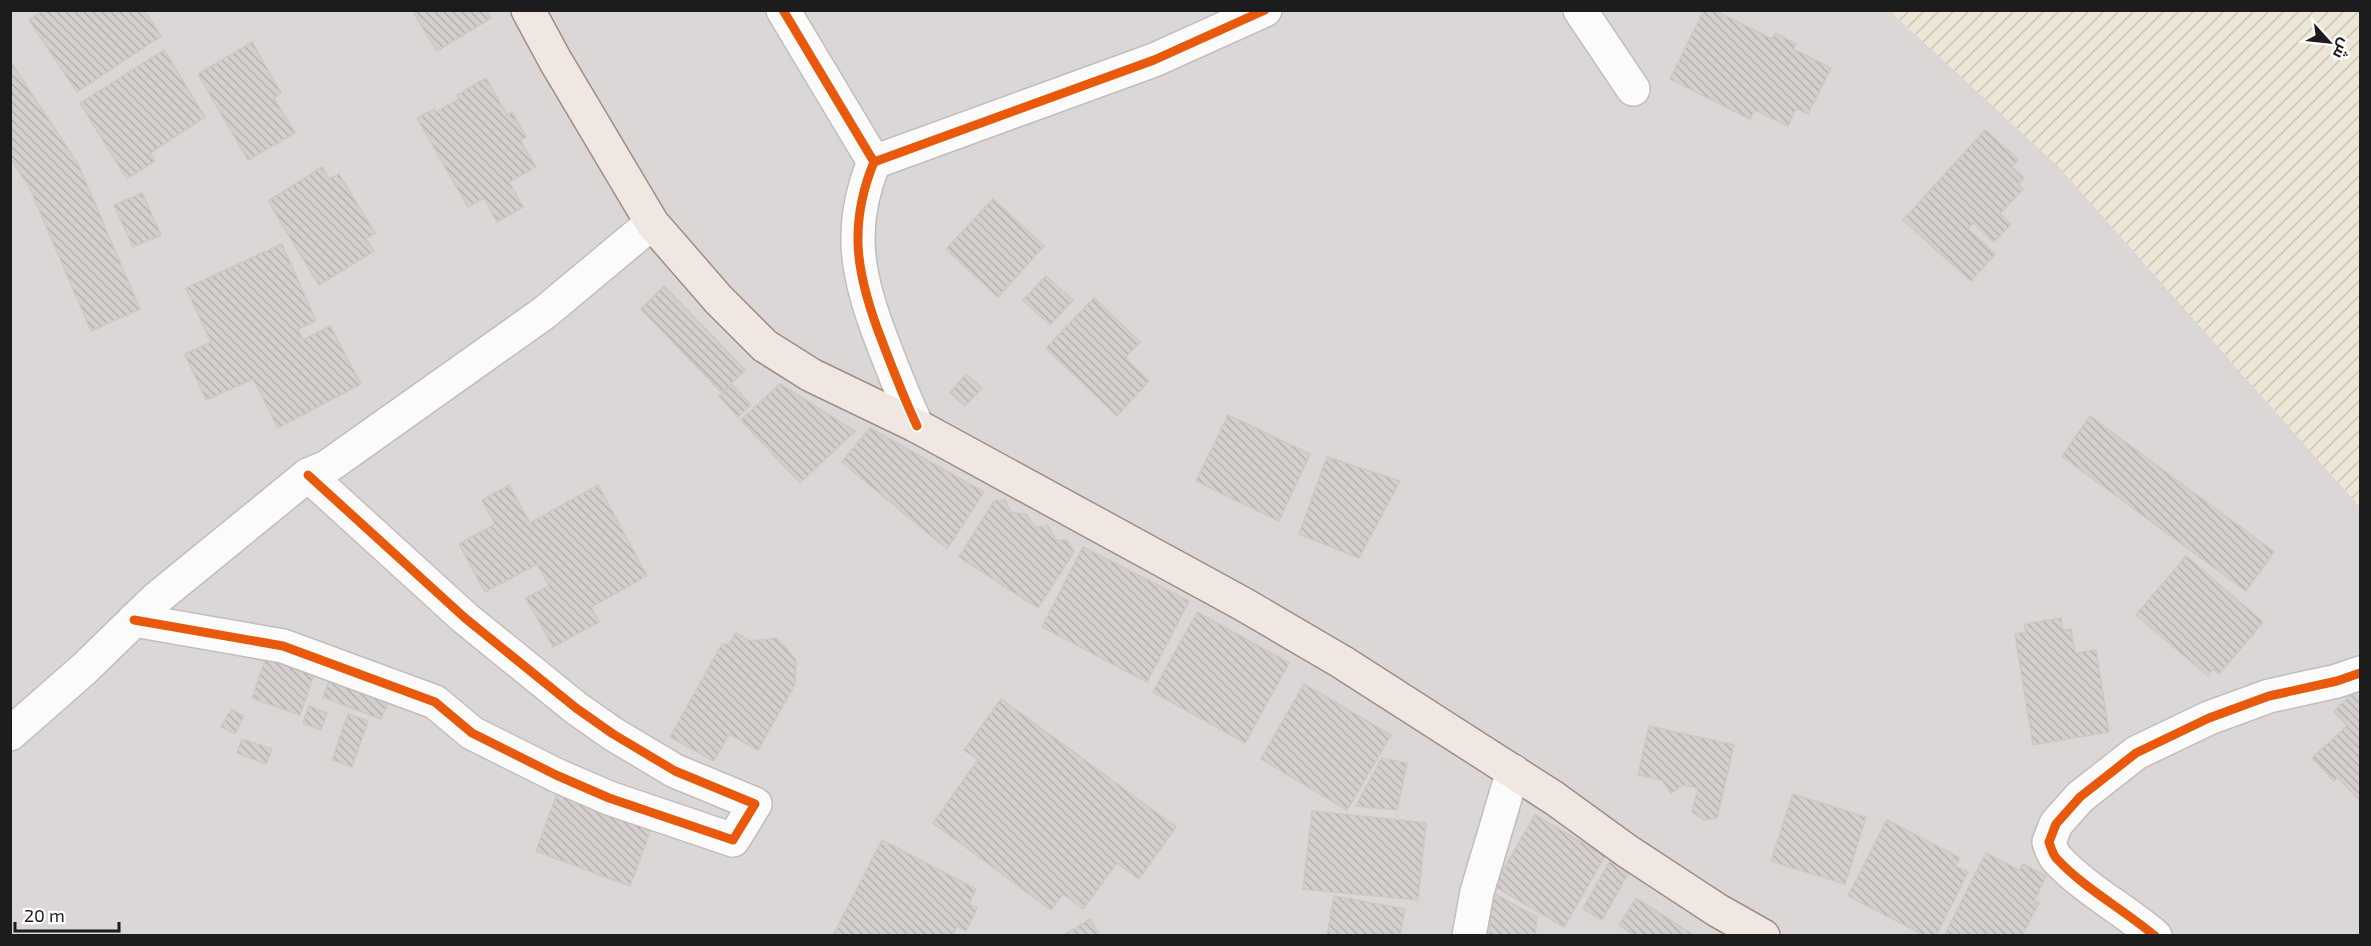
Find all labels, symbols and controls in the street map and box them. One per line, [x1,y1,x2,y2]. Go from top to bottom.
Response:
north arrow [2299,12,2359,72]
text: ش [2329,35,2356,62]
scale bar [15,895,118,933]
text: 20 m [24,904,65,926]

